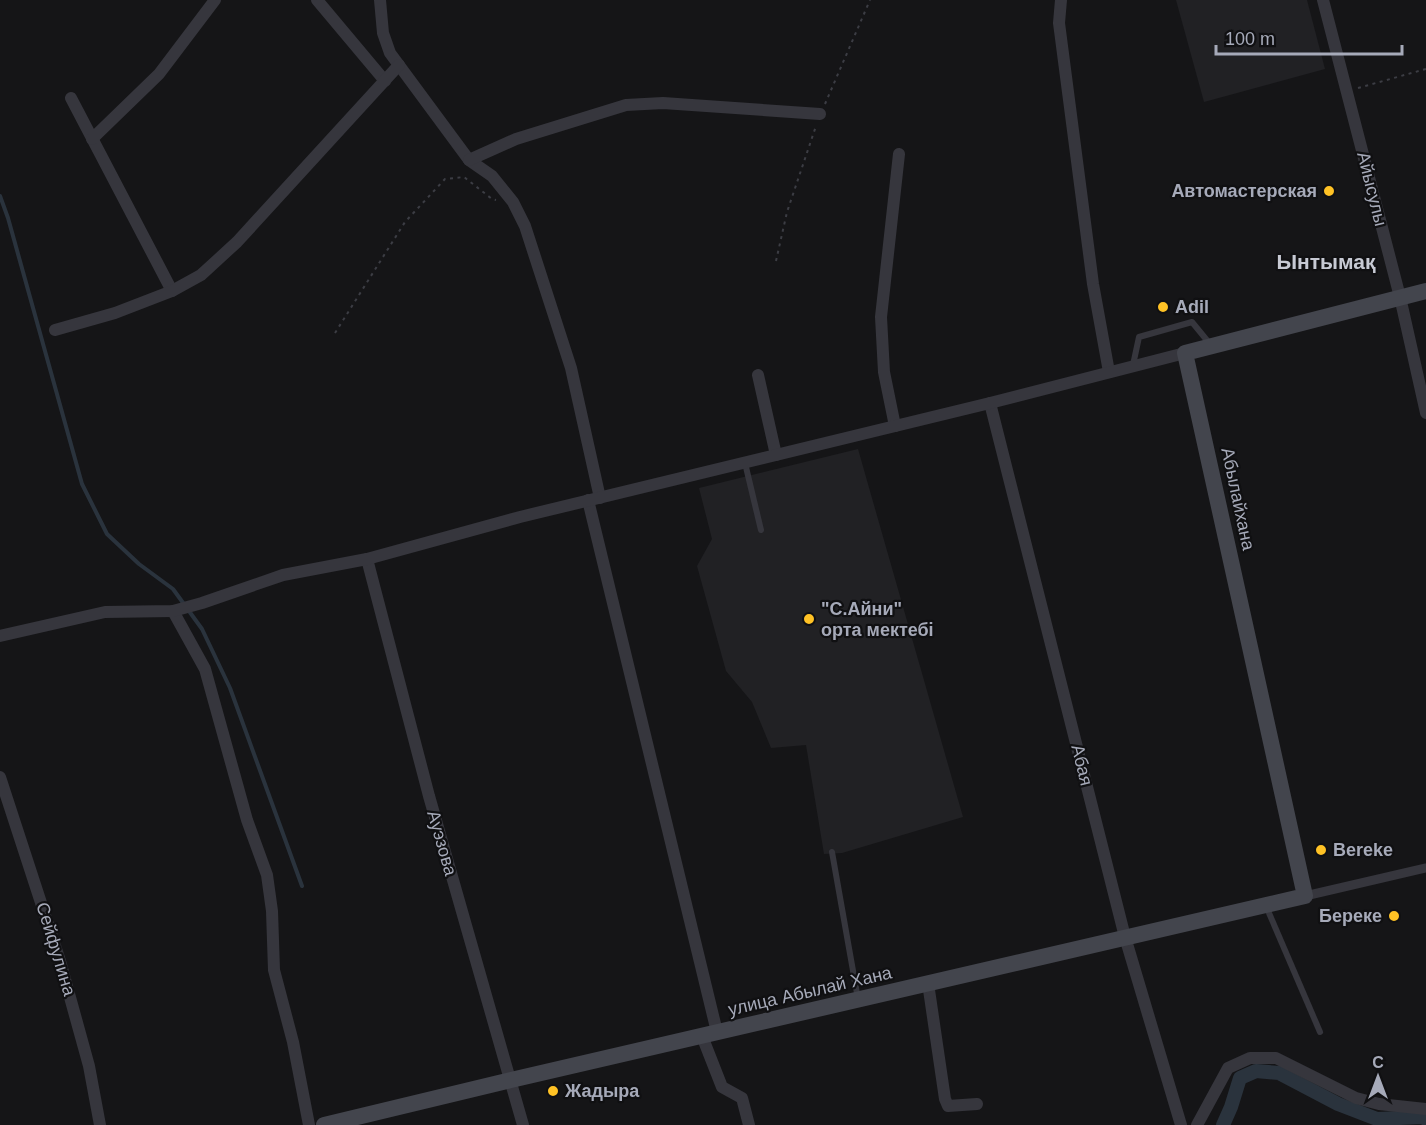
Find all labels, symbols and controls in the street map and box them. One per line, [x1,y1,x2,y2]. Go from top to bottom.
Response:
scale bar [1216,18,1402,56]
text: 100 m [1225,29,1275,49]
street label: Айысулы [1353,150,1391,228]
place label: Автомастерская [1171,181,1317,201]
marker: Автомастерская [1322,184,1336,198]
district label: Ынтымақ [1277,250,1376,273]
place label: Adil [1175,297,1209,317]
marker: Adil [1156,300,1170,314]
street label: Абылайхана [1217,446,1259,553]
place label: "С.Айни" орта мектебі [821,599,934,640]
marker: "С.Айни" орта мектебі [802,612,816,626]
street label: Абая [1067,742,1097,788]
street label: Ауэзова [423,808,461,879]
place label: Bereke [1333,840,1393,860]
marker: Bereke [1314,843,1328,857]
street label: Сейфулина [32,900,80,999]
place label: Береке [1319,906,1382,926]
marker: Береке [1387,909,1401,923]
street label: улица Абылай Хана [726,962,895,1020]
north arrow [1348,1047,1408,1107]
text: С [1372,1054,1384,1071]
place label: Жадыра [564,1081,640,1101]
marker: Жадыра [546,1084,560,1098]

